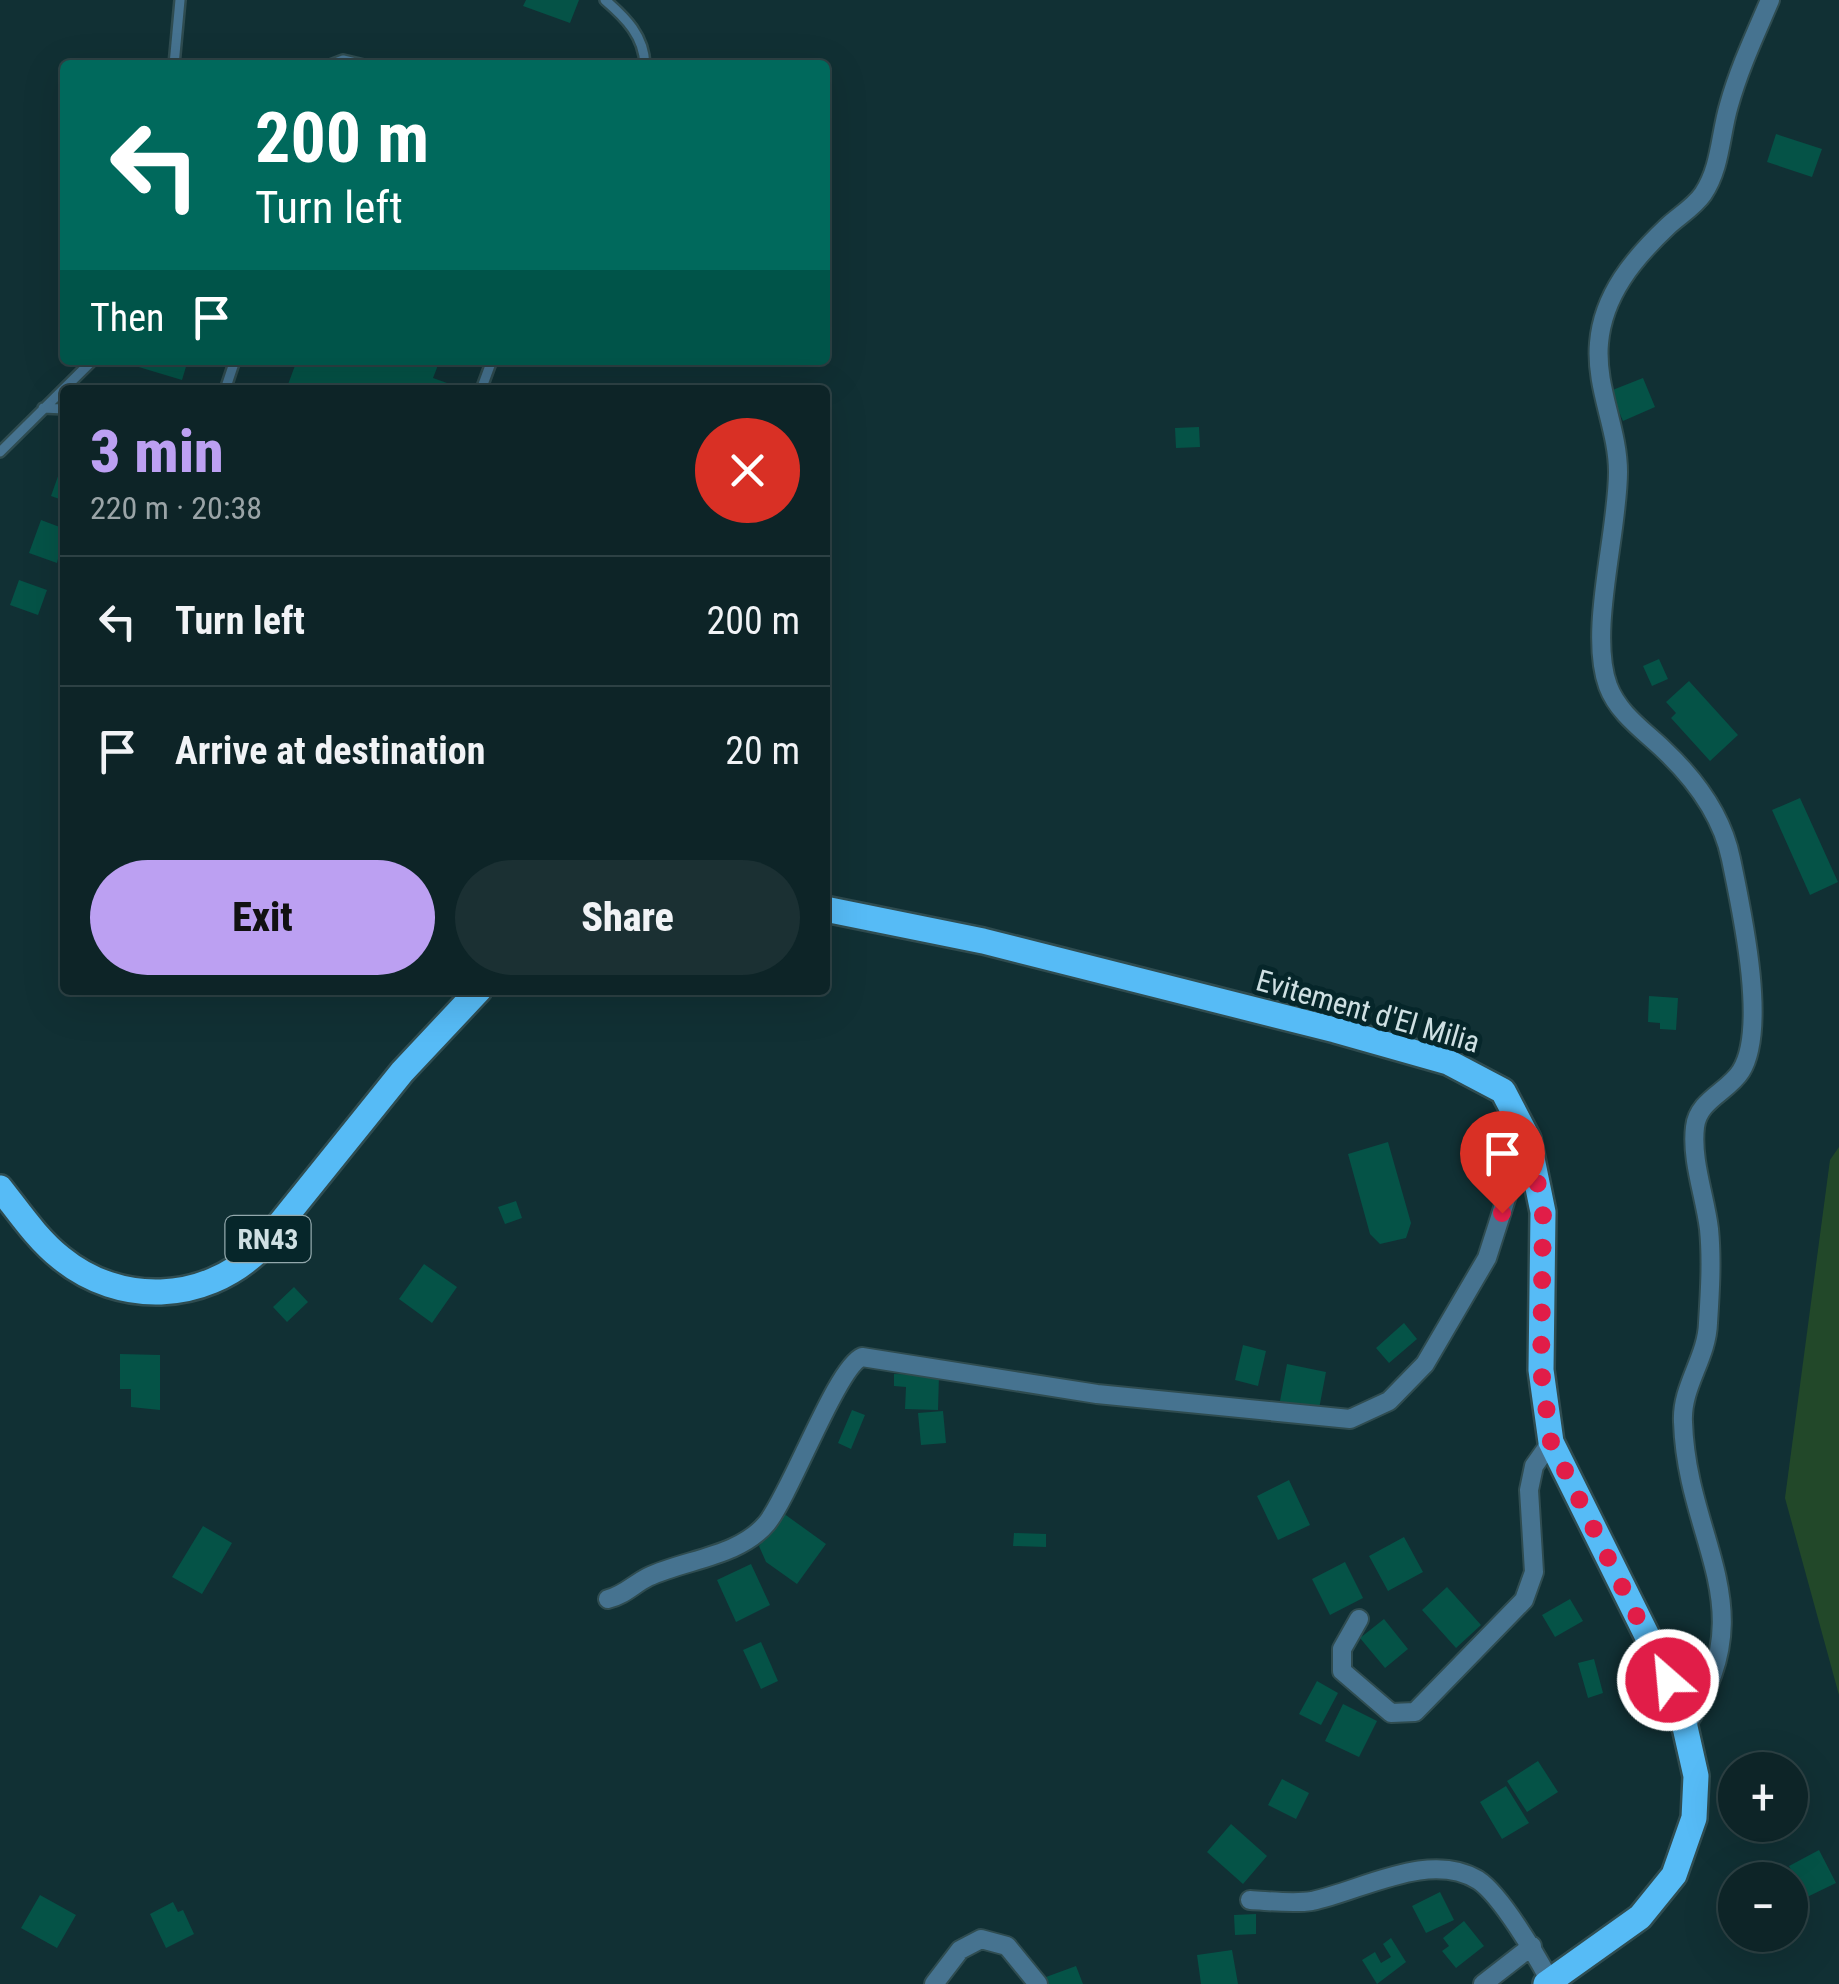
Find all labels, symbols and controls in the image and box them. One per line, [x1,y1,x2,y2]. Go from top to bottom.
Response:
text: 200 m [255,97,429,179]
icon: left [90,100,220,230]
text: Turn left [255,181,403,234]
icon: arrive [184,290,239,345]
text: Then [90,296,164,340]
text: 3 min [90,416,224,487]
button: close [695,418,800,523]
text: 220 m · 20:38 [90,489,262,527]
icon: left [90,594,145,649]
text: Turn left [175,599,305,643]
text: 200 m [706,599,800,643]
icon: arrive [90,724,145,779]
text: Arrive at destination [175,729,485,773]
text: 20 m [725,729,800,773]
button: Exit [90,860,435,975]
button: Share [455,860,800,975]
street label: Evitement d'El Milia [1252,962,1484,1060]
pin [1460,1111,1545,1214]
icon: arrive [1475,1126,1530,1181]
road number: RN43 [226,1216,310,1262]
position arrow [1616,1628,1720,1732]
map controls [1718,1752,1808,1952]
button: + [1718,1752,1808,1842]
button: − [1718,1862,1808,1952]

